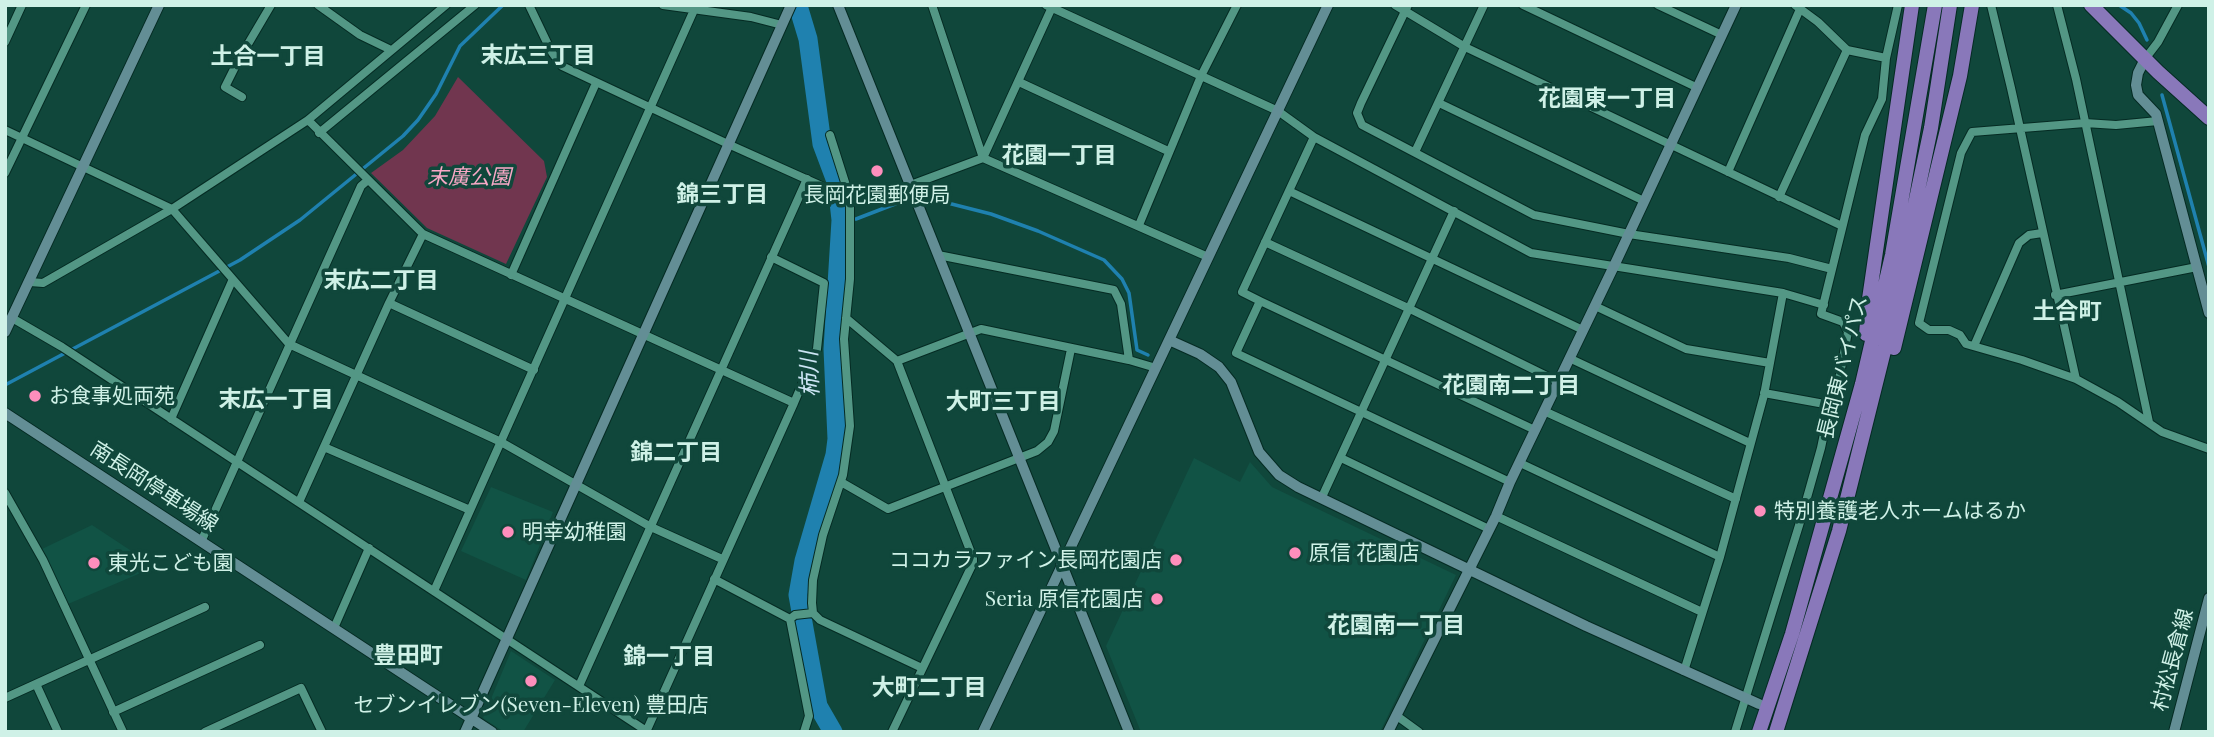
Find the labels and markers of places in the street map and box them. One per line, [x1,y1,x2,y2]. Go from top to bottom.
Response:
marker: 長岡花園郵便局 [869,163,885,179]
place label: 長岡花園郵便局 [804,182,950,208]
place label: お食事処両苑 [49,383,175,409]
marker: お食事処両苑 [27,388,43,404]
place label: 特別養護老人ホームはるか [1774,498,2026,524]
marker: 特別養護老人ホームはるか [1752,503,1768,519]
place label: 明幸幼稚園 [522,519,627,545]
marker: 明幸幼稚園 [500,524,516,540]
place label: 原信 花園店 [1309,540,1419,566]
marker: 原信 花園店 [1287,545,1303,561]
place label: ココカラファイン長岡花園店 [889,547,1162,573]
place label: 東光こども園 [108,550,234,576]
marker: ココカラファイン長岡花園店 [1168,552,1184,568]
marker: 東光こども園 [86,555,102,571]
place label: Seria 原信花園店 [985,586,1143,612]
marker: Seria 原信花園店 [1149,591,1165,607]
marker: セブンイレブン(Seven-Eleven) 豊田店 [523,673,539,689]
place label: セブンイレブン(Seven-Eleven) 豊田店 [354,692,708,718]

